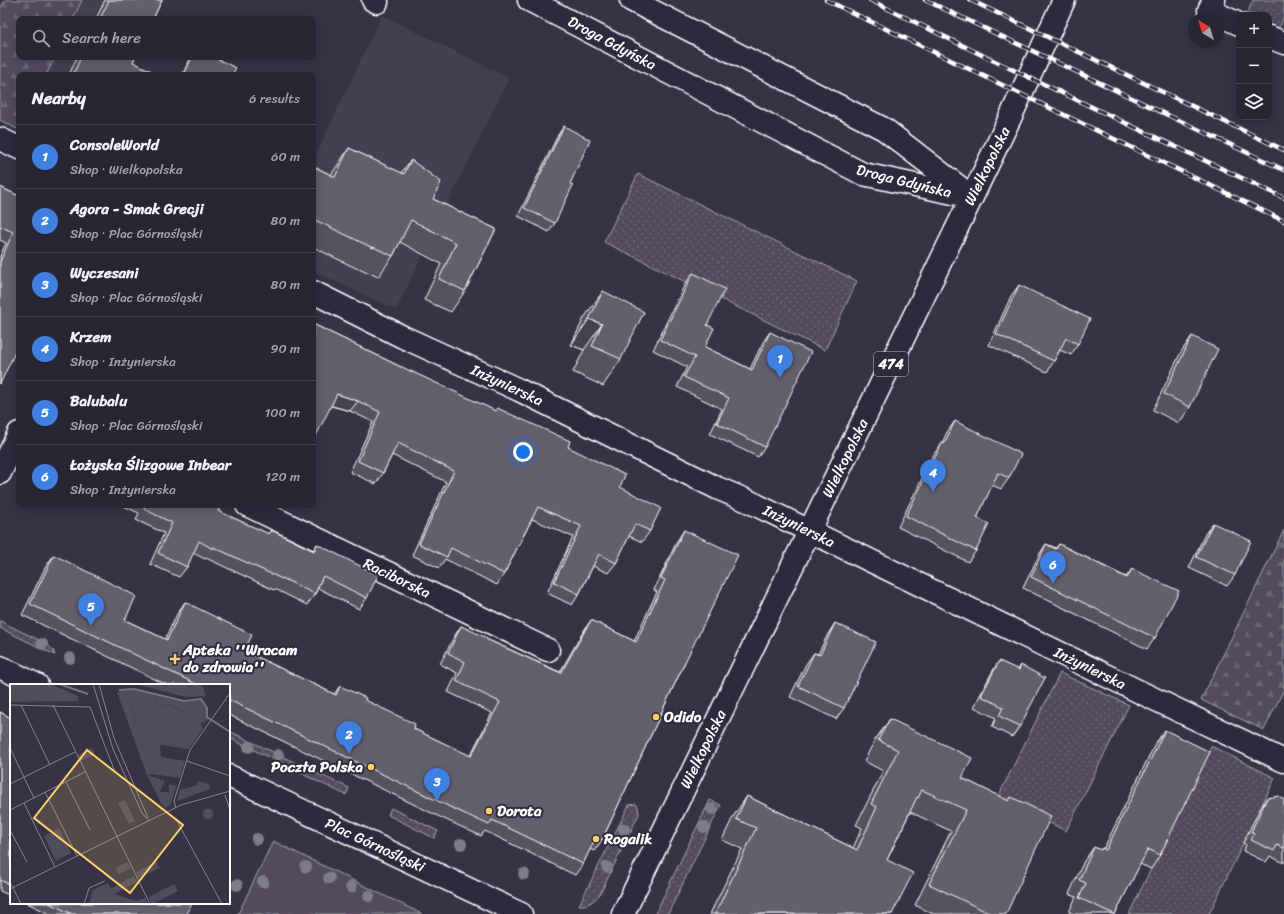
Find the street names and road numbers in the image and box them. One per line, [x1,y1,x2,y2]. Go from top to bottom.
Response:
street label: Droga Gdyńska [563,9,661,78]
street label: Wielkopolska [957,122,1018,210]
street label: Droga Gdyńska [854,157,955,205]
road number: 474 [874,352,908,376]
street label: Inżynierska [465,356,548,413]
street label: Wielkopolska [815,414,876,502]
street label: Inżynierska [758,497,840,555]
street label: Raciborska [359,550,436,606]
street label: Inżynierska [1049,639,1131,697]
street label: Wielkopolska [673,705,734,793]
street label: Plac Górnośląski [321,810,430,880]

